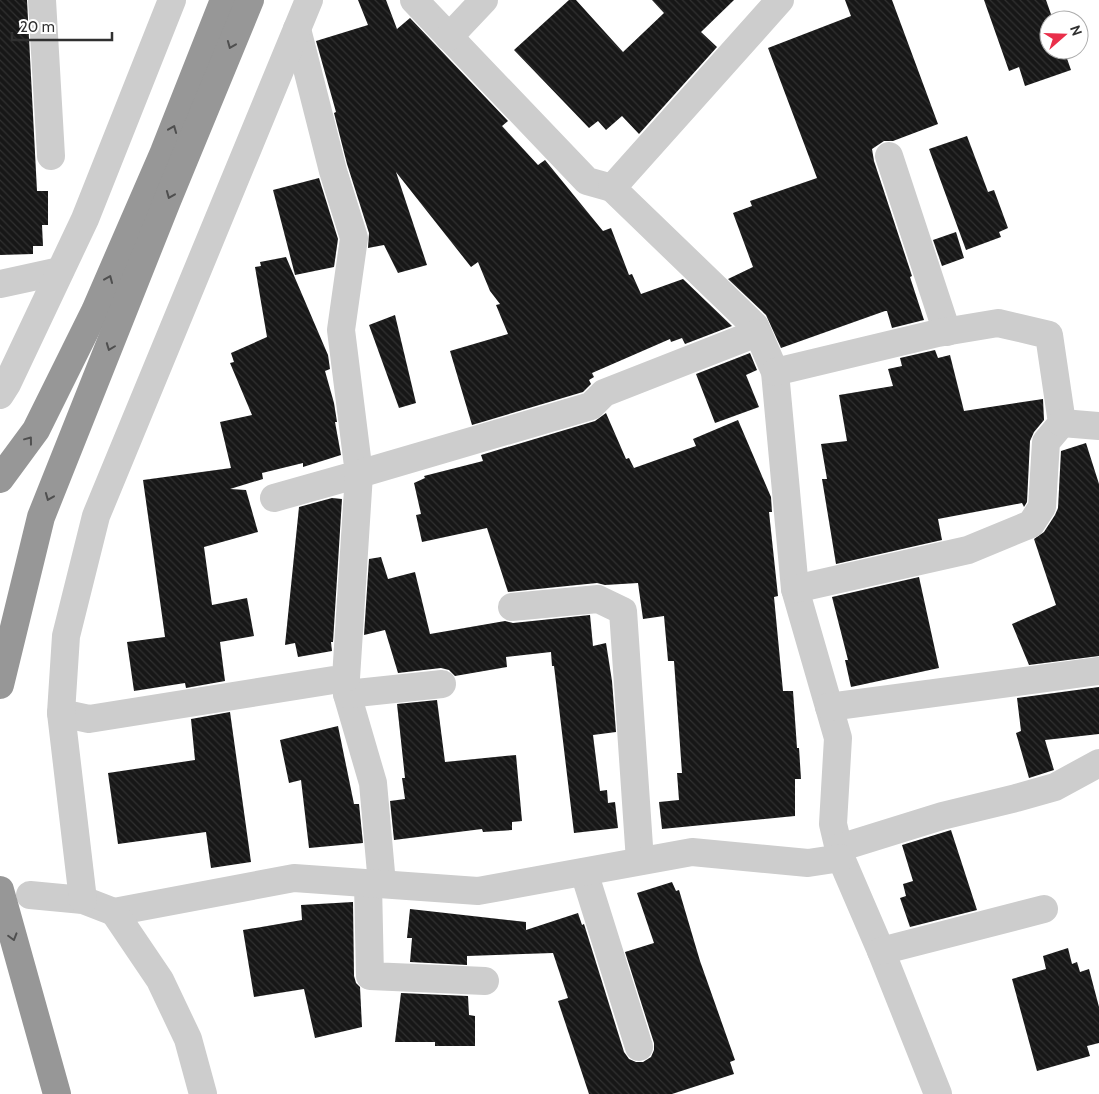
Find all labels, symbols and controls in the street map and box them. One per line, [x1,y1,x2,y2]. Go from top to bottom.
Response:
scale bar [12,10,112,42]
north arrow [1039,10,1089,60]
text: 20 m [20,18,55,36]
text: N [1066,23,1086,38]
one-way arrow [227,40,238,49]
one-way arrow [167,125,177,134]
one-way arrow [165,191,175,199]
one-way arrow [102,275,113,284]
one-way arrow [106,342,116,351]
one-way arrow [23,436,32,446]
one-way arrow [45,492,56,501]
one-way arrow [8,933,18,941]

